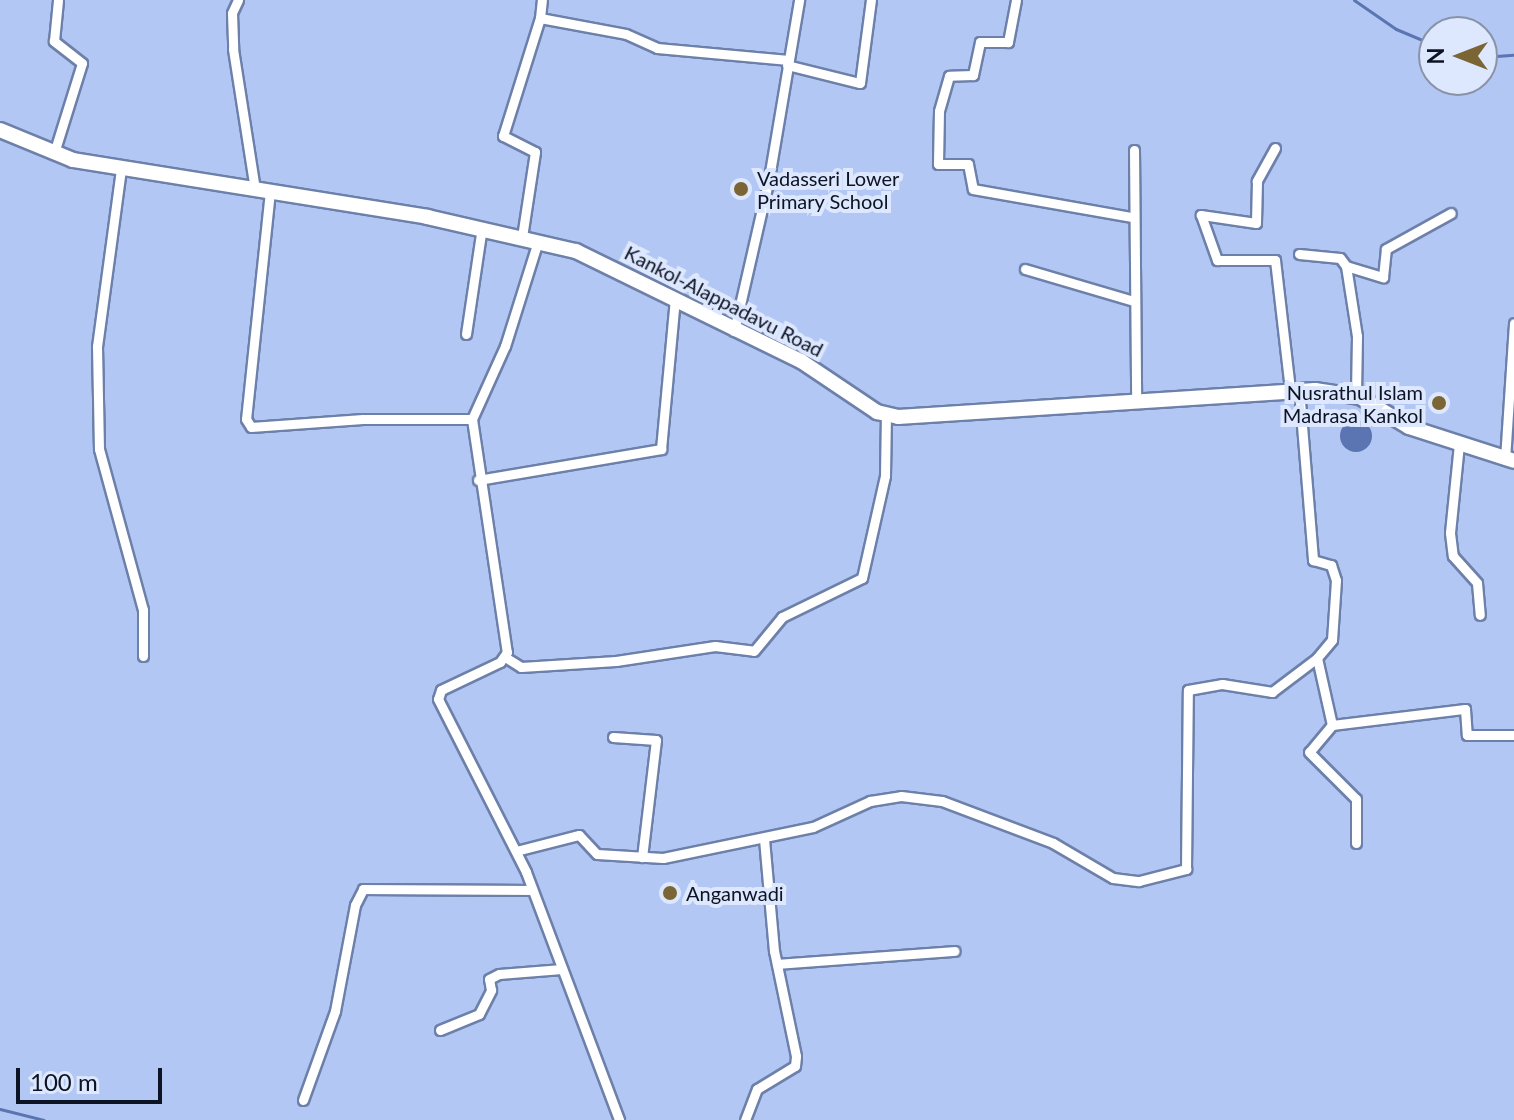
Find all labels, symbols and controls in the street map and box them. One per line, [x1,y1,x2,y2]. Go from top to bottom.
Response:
north arrow [1418,16,1498,96]
text: N [1422,48,1449,64]
place label: Vadasseri Lower Primary School [757,166,899,213]
marker: Vadasseri Lower Primary School [732,180,750,198]
street label: Kankol-Alappadavu Road [621,240,827,362]
place label: Nusrathul Islam Madrasa Kankol [1283,380,1423,427]
marker: Nusrathul Islam Madrasa Kankol [1430,394,1448,412]
place label: Anganwadi [686,881,784,905]
marker: Anganwadi [661,884,679,902]
scale bar [20,1052,166,1102]
text: 100 m [30,1067,98,1096]

